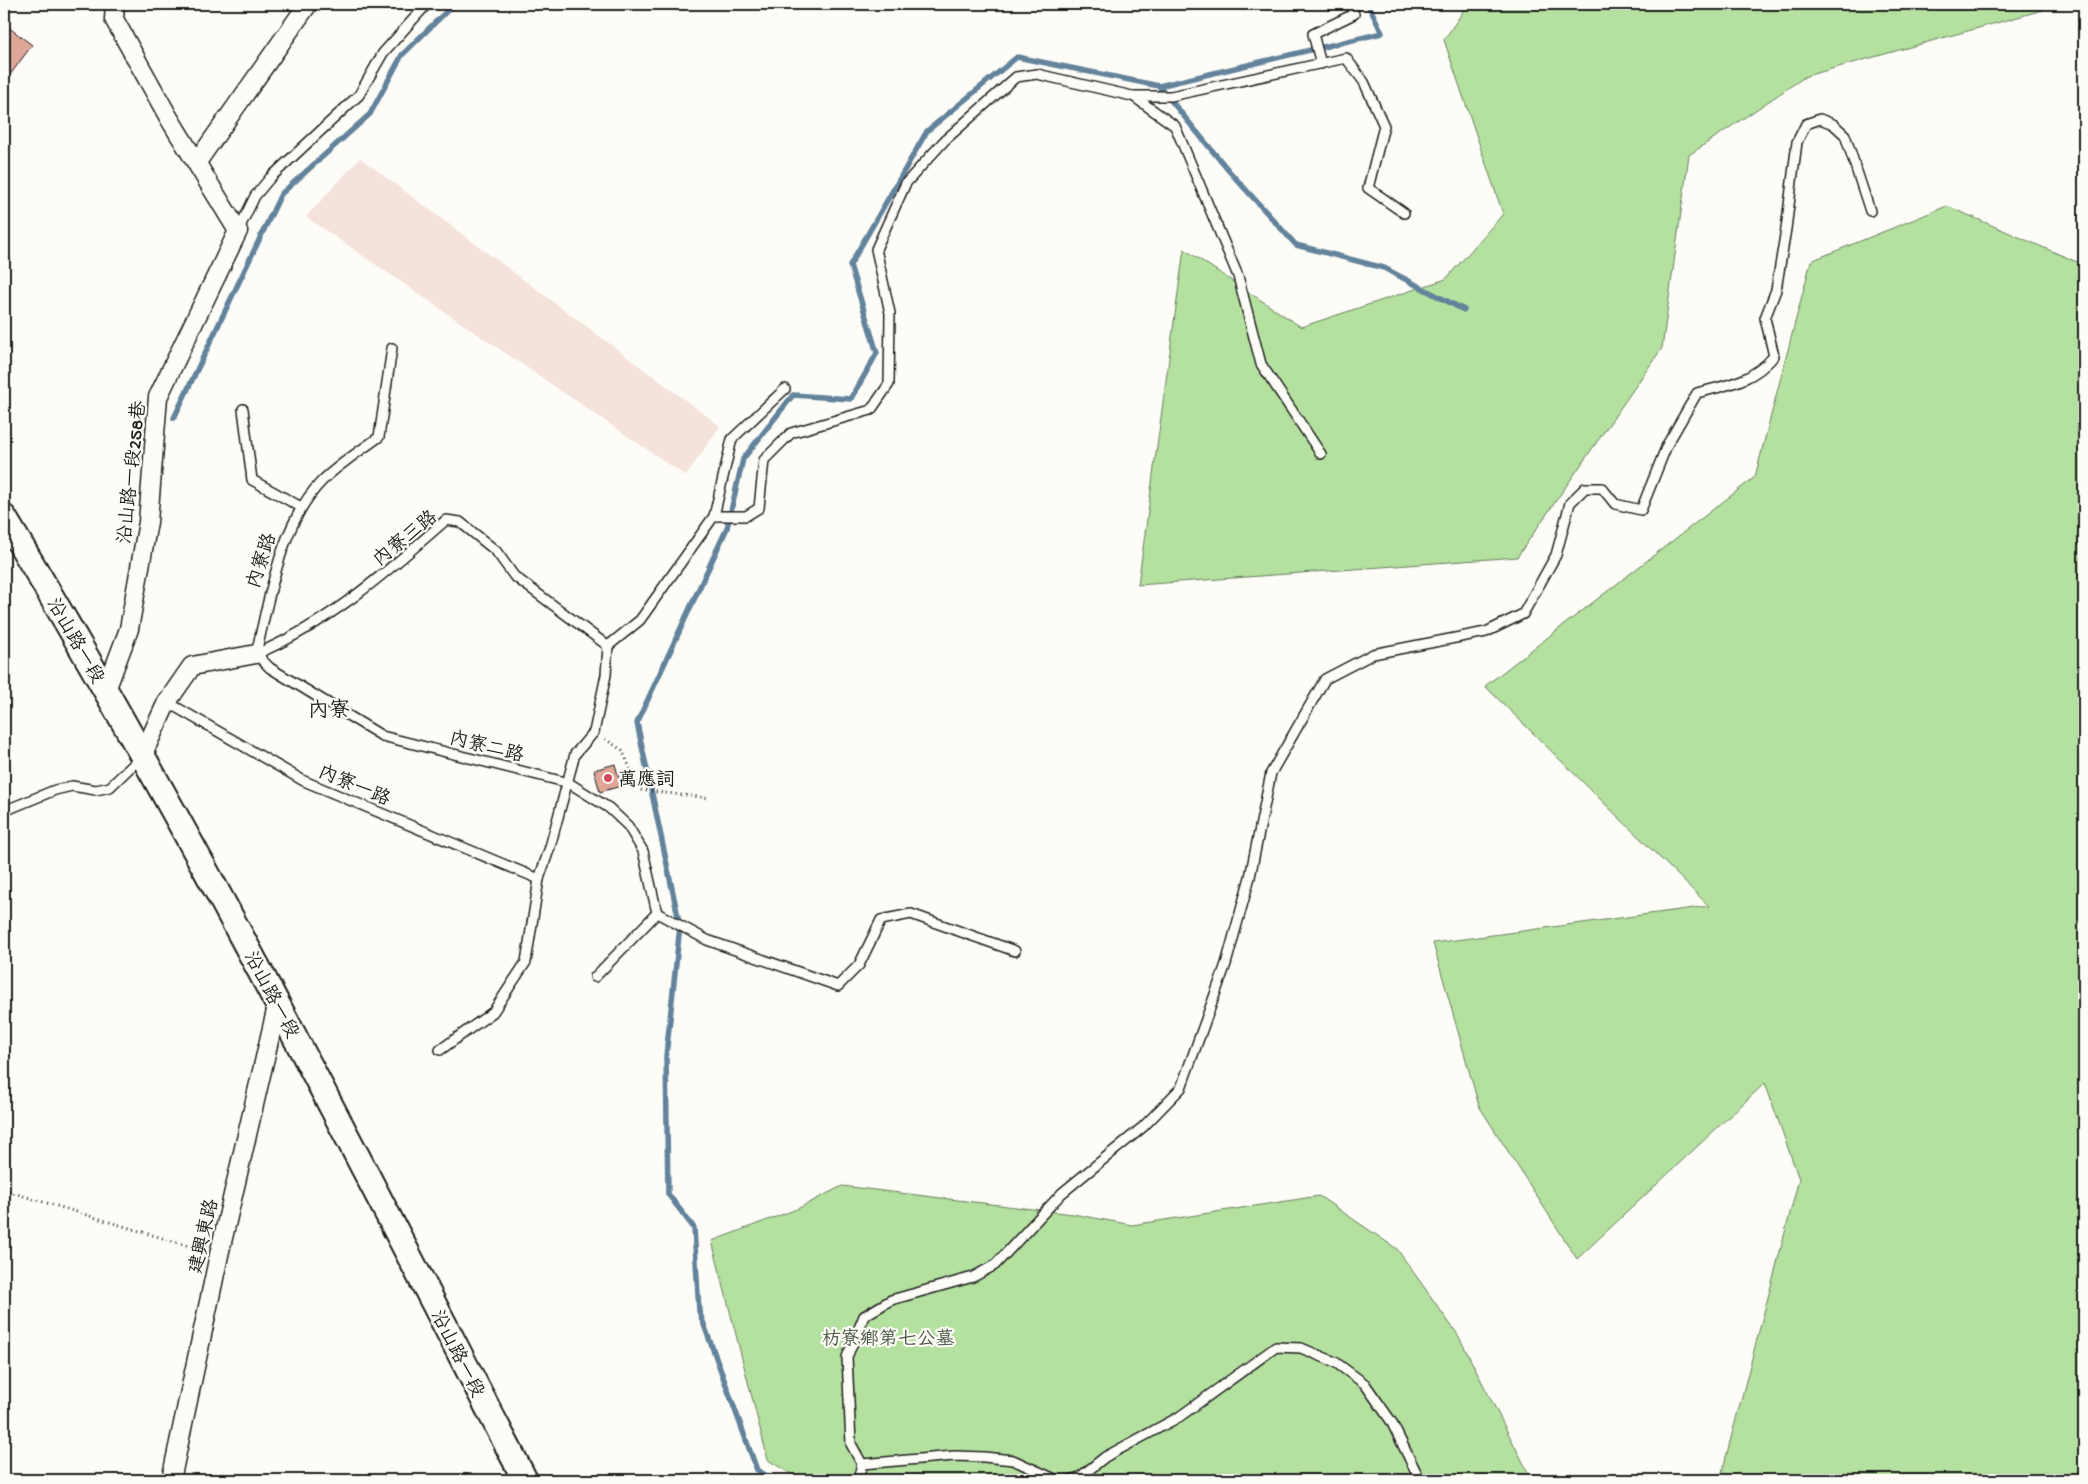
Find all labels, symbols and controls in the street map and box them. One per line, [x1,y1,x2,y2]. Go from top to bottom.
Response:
street label: 沿山路一段258巷 [114,400,152,545]
street label: 內寮三路 [369,506,443,573]
street label: 內寮路 [243,530,283,592]
street label: 沿山路一段 [40,594,109,689]
district label: 内寮 [308,698,350,725]
street label: 內寮二路 [446,727,526,769]
street label: 內寮一路 [314,761,394,813]
place label: 萬應詞 [618,769,675,793]
marker: 萬應詞 [602,772,614,784]
street label: 沿山路一段 [237,948,303,1043]
street label: 建興東路 [185,1197,225,1276]
street label: 沿山路一段 [424,1307,489,1402]
park label: 枋寮鄉第七公墓 [821,1328,955,1352]

